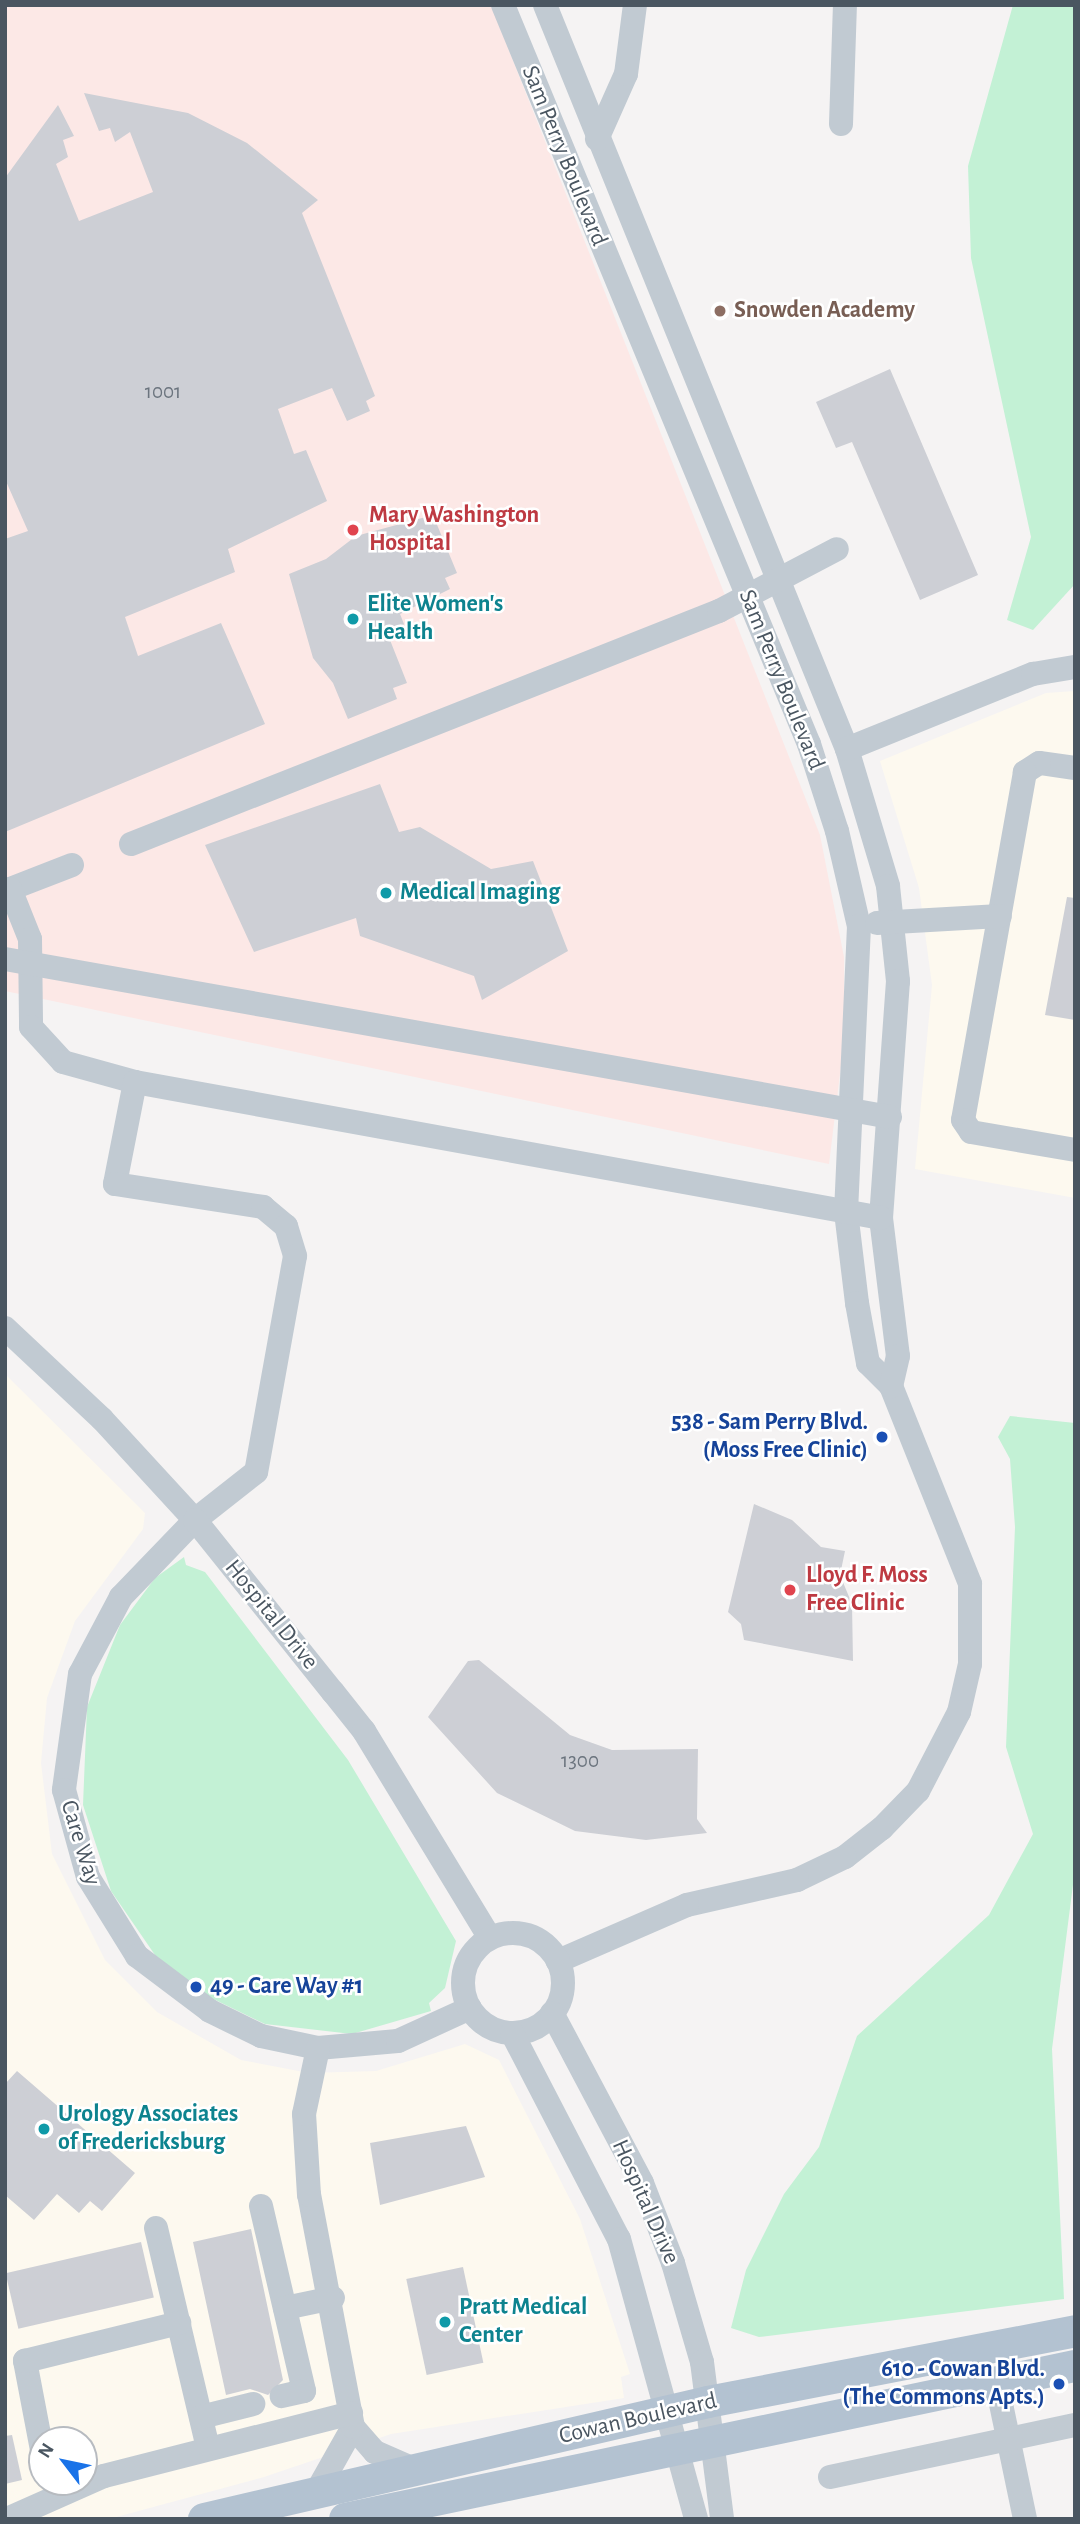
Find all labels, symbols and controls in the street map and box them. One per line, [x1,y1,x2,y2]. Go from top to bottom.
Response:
street label: Sam Perry Boulevard [515,62,613,250]
place label: Snowden Academy [734,297,915,325]
marker: Snowden Academy [712,303,728,319]
house number: 1001 [145,379,181,405]
place label: Mary Washington Hospital [369,502,539,558]
marker: Mary Washington Hospital [343,520,363,540]
street label: Sam Perry Boulevard [732,586,830,774]
place label: Elite Women's Health [367,591,503,647]
marker: Elite Women's Health [345,611,361,627]
place label: Medical Imaging [400,879,560,907]
marker: Medical Imaging [378,885,394,901]
place label: 538 - Sam Perry Blvd. (Moss Free Clinic) [671,1409,868,1465]
marker: 538 - Sam Perry Blvd. (Moss Free Clinic) [874,1429,890,1445]
street label: Hospital Drive [218,1554,324,1676]
place label: Lloyd F. Moss Free Clinic [806,1562,928,1618]
marker: Lloyd F. Moss Free Clinic [780,1580,800,1600]
house number: 1300 [561,1748,599,1774]
street label: Care Way [53,1797,107,1889]
place label: 49 - Care Way #1 [210,1973,363,2001]
marker: 49 - Care Way #1 [188,1979,204,1995]
place label: Urology Associates of Fredericksburg [58,2101,238,2157]
marker: Urology Associates of Fredericksburg [36,2121,52,2137]
street label: Hospital Drive [605,2135,685,2269]
place label: Pratt Medical Center [459,2294,587,2350]
marker: Pratt Medical Center [437,2314,453,2330]
place label: 610 - Cowan Blvd. (The Commons Apts.) [842,2356,1045,2412]
marker: 610 - Cowan Blvd. (The Commons Apts.) [1051,2376,1067,2392]
street label: Cowan Boulevard [556,2387,720,2451]
north arrow [28,2426,98,2496]
text: N [35,2440,58,2461]

